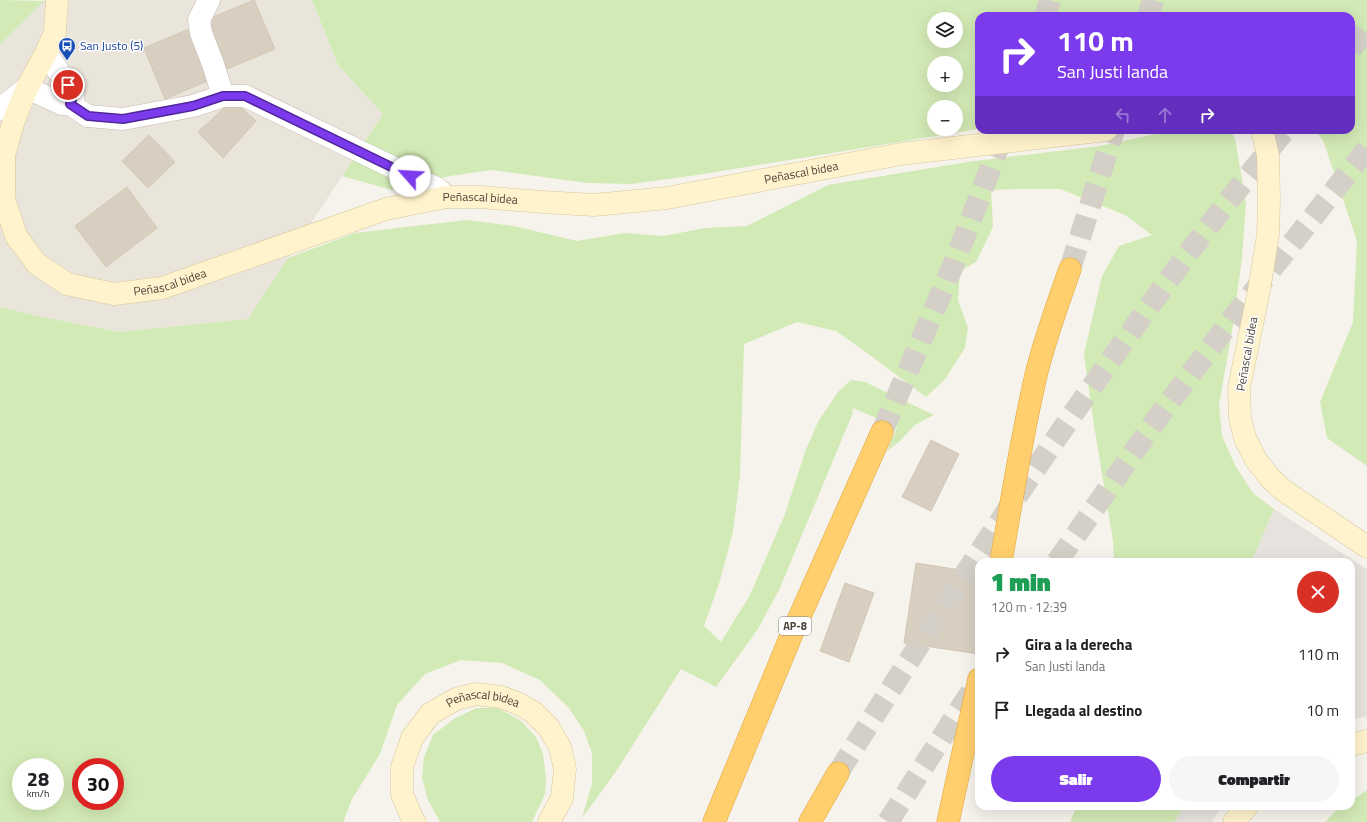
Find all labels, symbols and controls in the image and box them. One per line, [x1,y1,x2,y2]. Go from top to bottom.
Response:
map controls [927,12,963,136]
button: layers [927,12,963,48]
text: 110 m [1057,19,1134,62]
icon: right [991,28,1043,80]
bus stop icon: San Justo (5) [57,36,77,61]
place label: San Justo (5) [80,36,143,55]
button: + [927,56,963,92]
text: San Justi landa [1057,58,1168,85]
pin [51,68,85,102]
icon: arrive [57,74,79,96]
button: − [927,100,963,136]
icon: left [1112,104,1134,126]
icon: ahead [1154,104,1176,126]
icon: right [1196,104,1218,126]
position arrow [389,155,431,197]
street label: Peñascal bidea [762,156,840,189]
street label: Peñascal bidea [443,187,519,209]
street label: Peñascal bidea [132,263,209,300]
street label: Peñascal bidea [1231,315,1262,393]
text: 1 min [991,564,1051,600]
button: close [1297,571,1339,613]
text: 120 m · 12:39 [991,597,1067,617]
road number: AP-8 [779,617,811,635]
text: Gira a la derecha [1025,633,1132,656]
icon: right [991,643,1013,665]
text: 110 m [1298,643,1339,666]
text: San Justi landa [1025,656,1105,676]
text: Peñascal bidea [442,684,522,712]
icon: arrive [991,699,1013,721]
text: Llegada al destino [1025,699,1142,722]
text: 10 m [1306,699,1339,722]
street label: Peñascal bidea [445,700,521,714]
button: Salir [991,756,1161,802]
button: Compartir [1169,756,1339,802]
speed limit sign: 30 [72,758,124,810]
text: 28 [27,763,49,794]
text: km/h [27,786,49,801]

